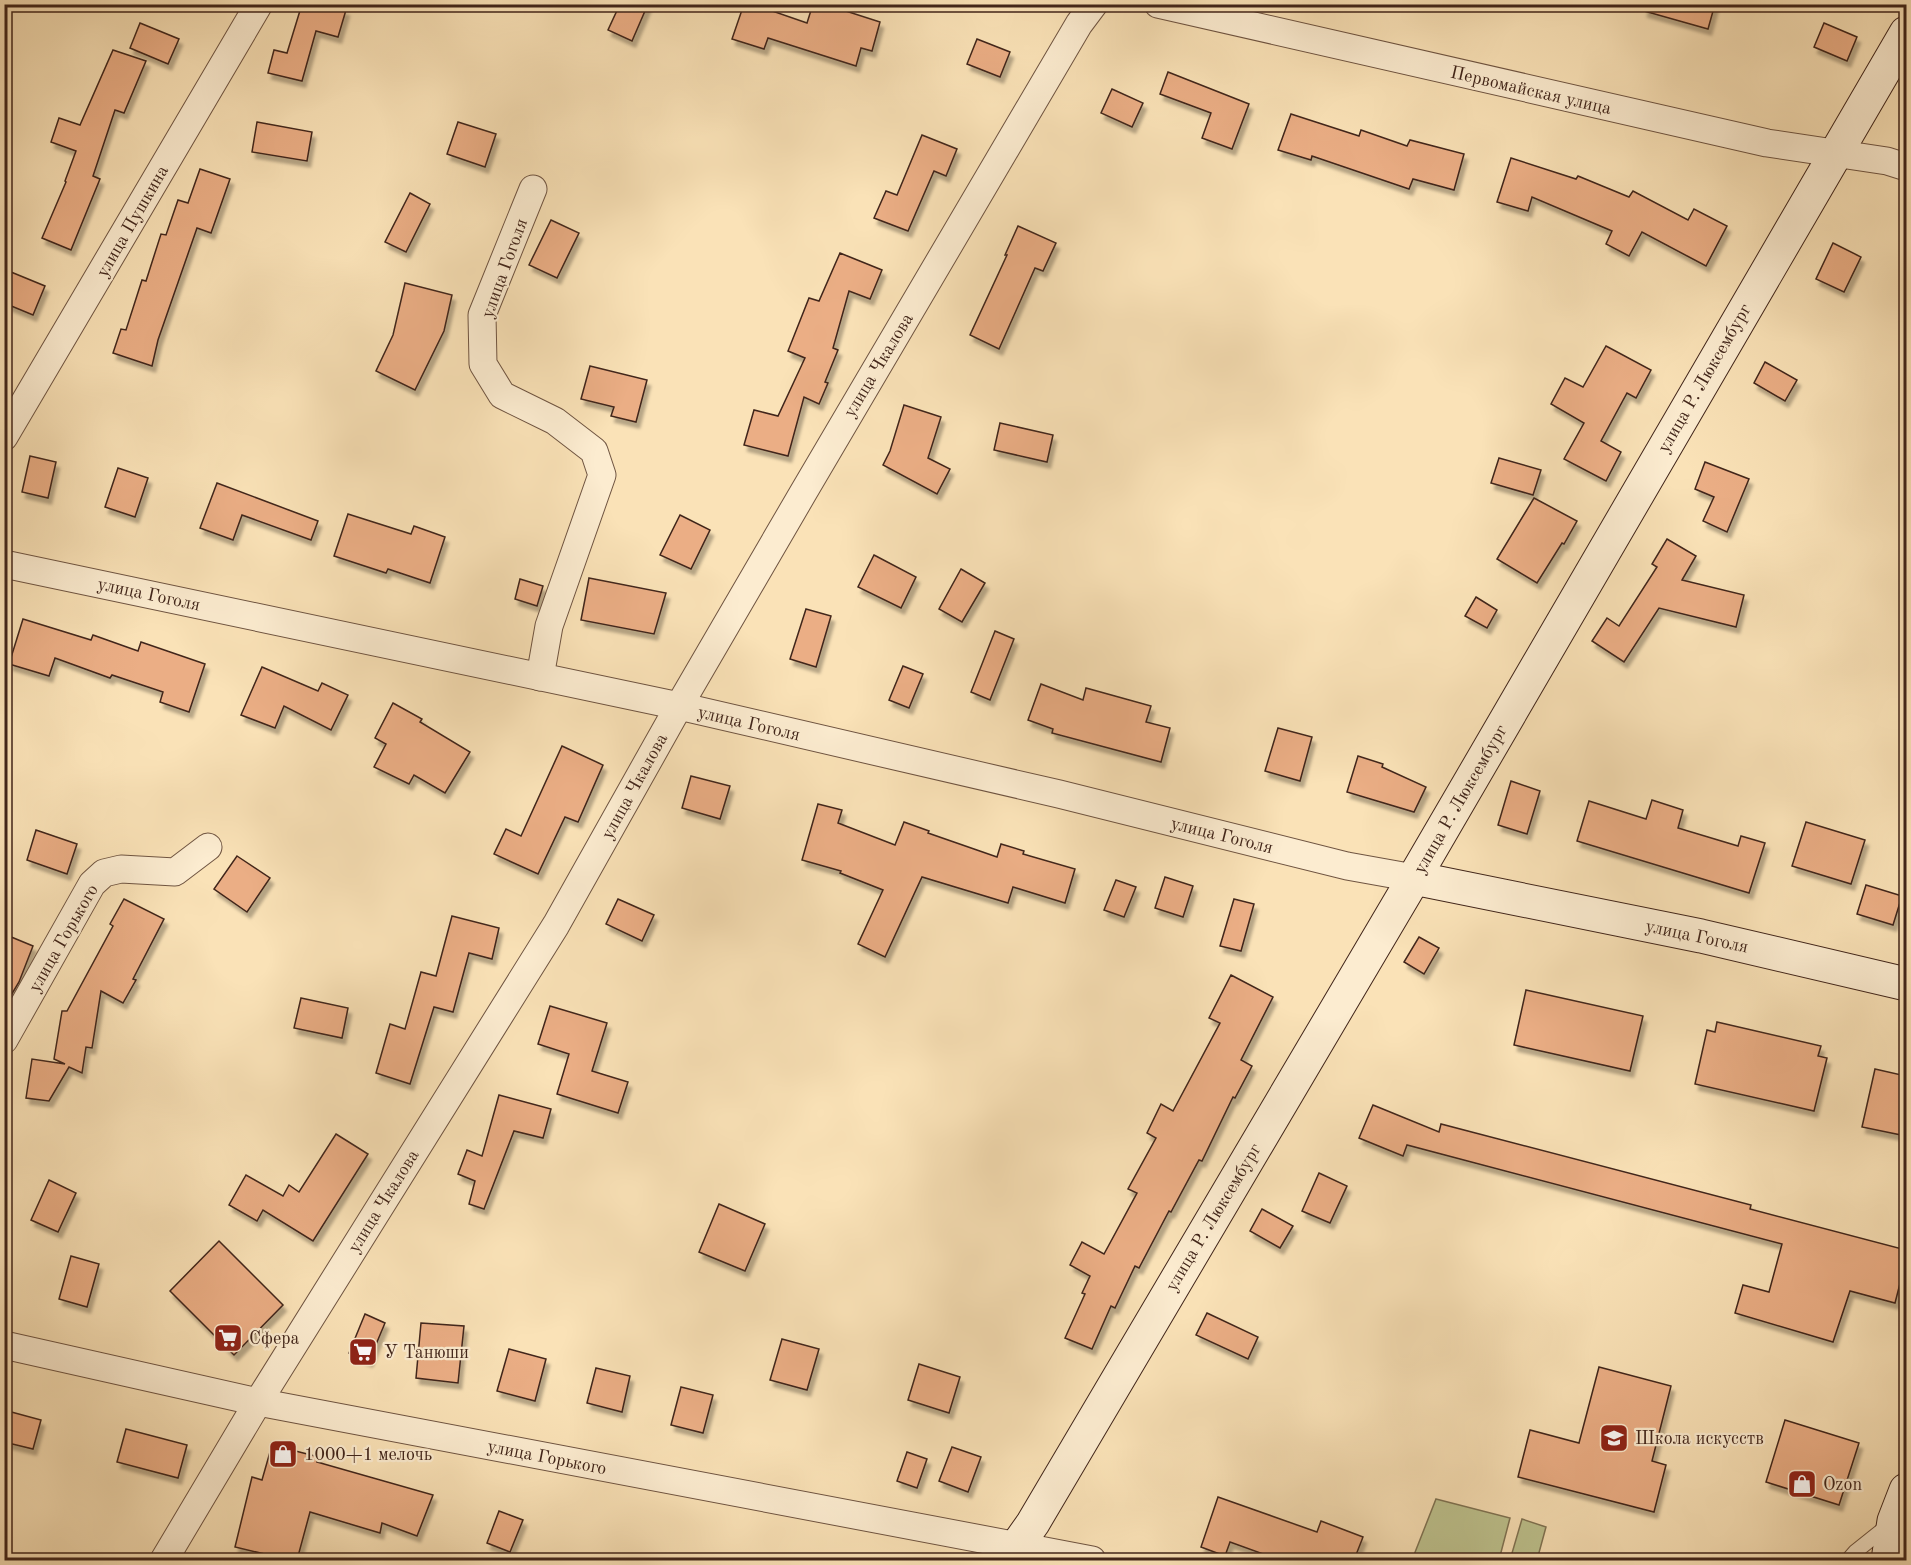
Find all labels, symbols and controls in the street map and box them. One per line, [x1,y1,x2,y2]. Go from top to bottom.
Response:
street label: Первомайская улица [1449,64,1613,118]
street label: улица Пушкина [94,162,172,281]
street label: улица Гоголя [479,216,531,321]
street label: улица Р. Люксембург [1655,301,1755,456]
street label: улица Чкалова [841,310,917,421]
street label: улица Гоголя [96,575,202,615]
street label: улица Гоголя [696,703,802,745]
street label: улица Р. Люксембург [1411,722,1511,877]
street label: улица Чкалова [598,731,671,842]
street label: улица Гоголя [1169,815,1275,857]
street label: улица Горького [26,882,102,995]
street label: улица Гоголя [1644,917,1750,957]
street label: улица Р. Люксембург [1163,1140,1265,1295]
street label: улица Чкалова [345,1147,423,1256]
supermarket icon: Сфера [212,1322,244,1354]
place label: Сфера [249,1330,300,1349]
supermarket icon: У Танюши [347,1336,379,1368]
place label: У Танюши [384,1344,469,1362]
school or university icon: Школа искусств [1598,1422,1630,1454]
place label: Школа искусств [1635,1430,1764,1448]
shop icon: 1000+1 мелочь [267,1438,299,1470]
street label: улица Горького [486,1438,608,1478]
place label: 1000+1 мелочь [304,1446,432,1464]
shop icon: Ozon [1786,1468,1818,1500]
place label: Ozon [1823,1476,1862,1494]

